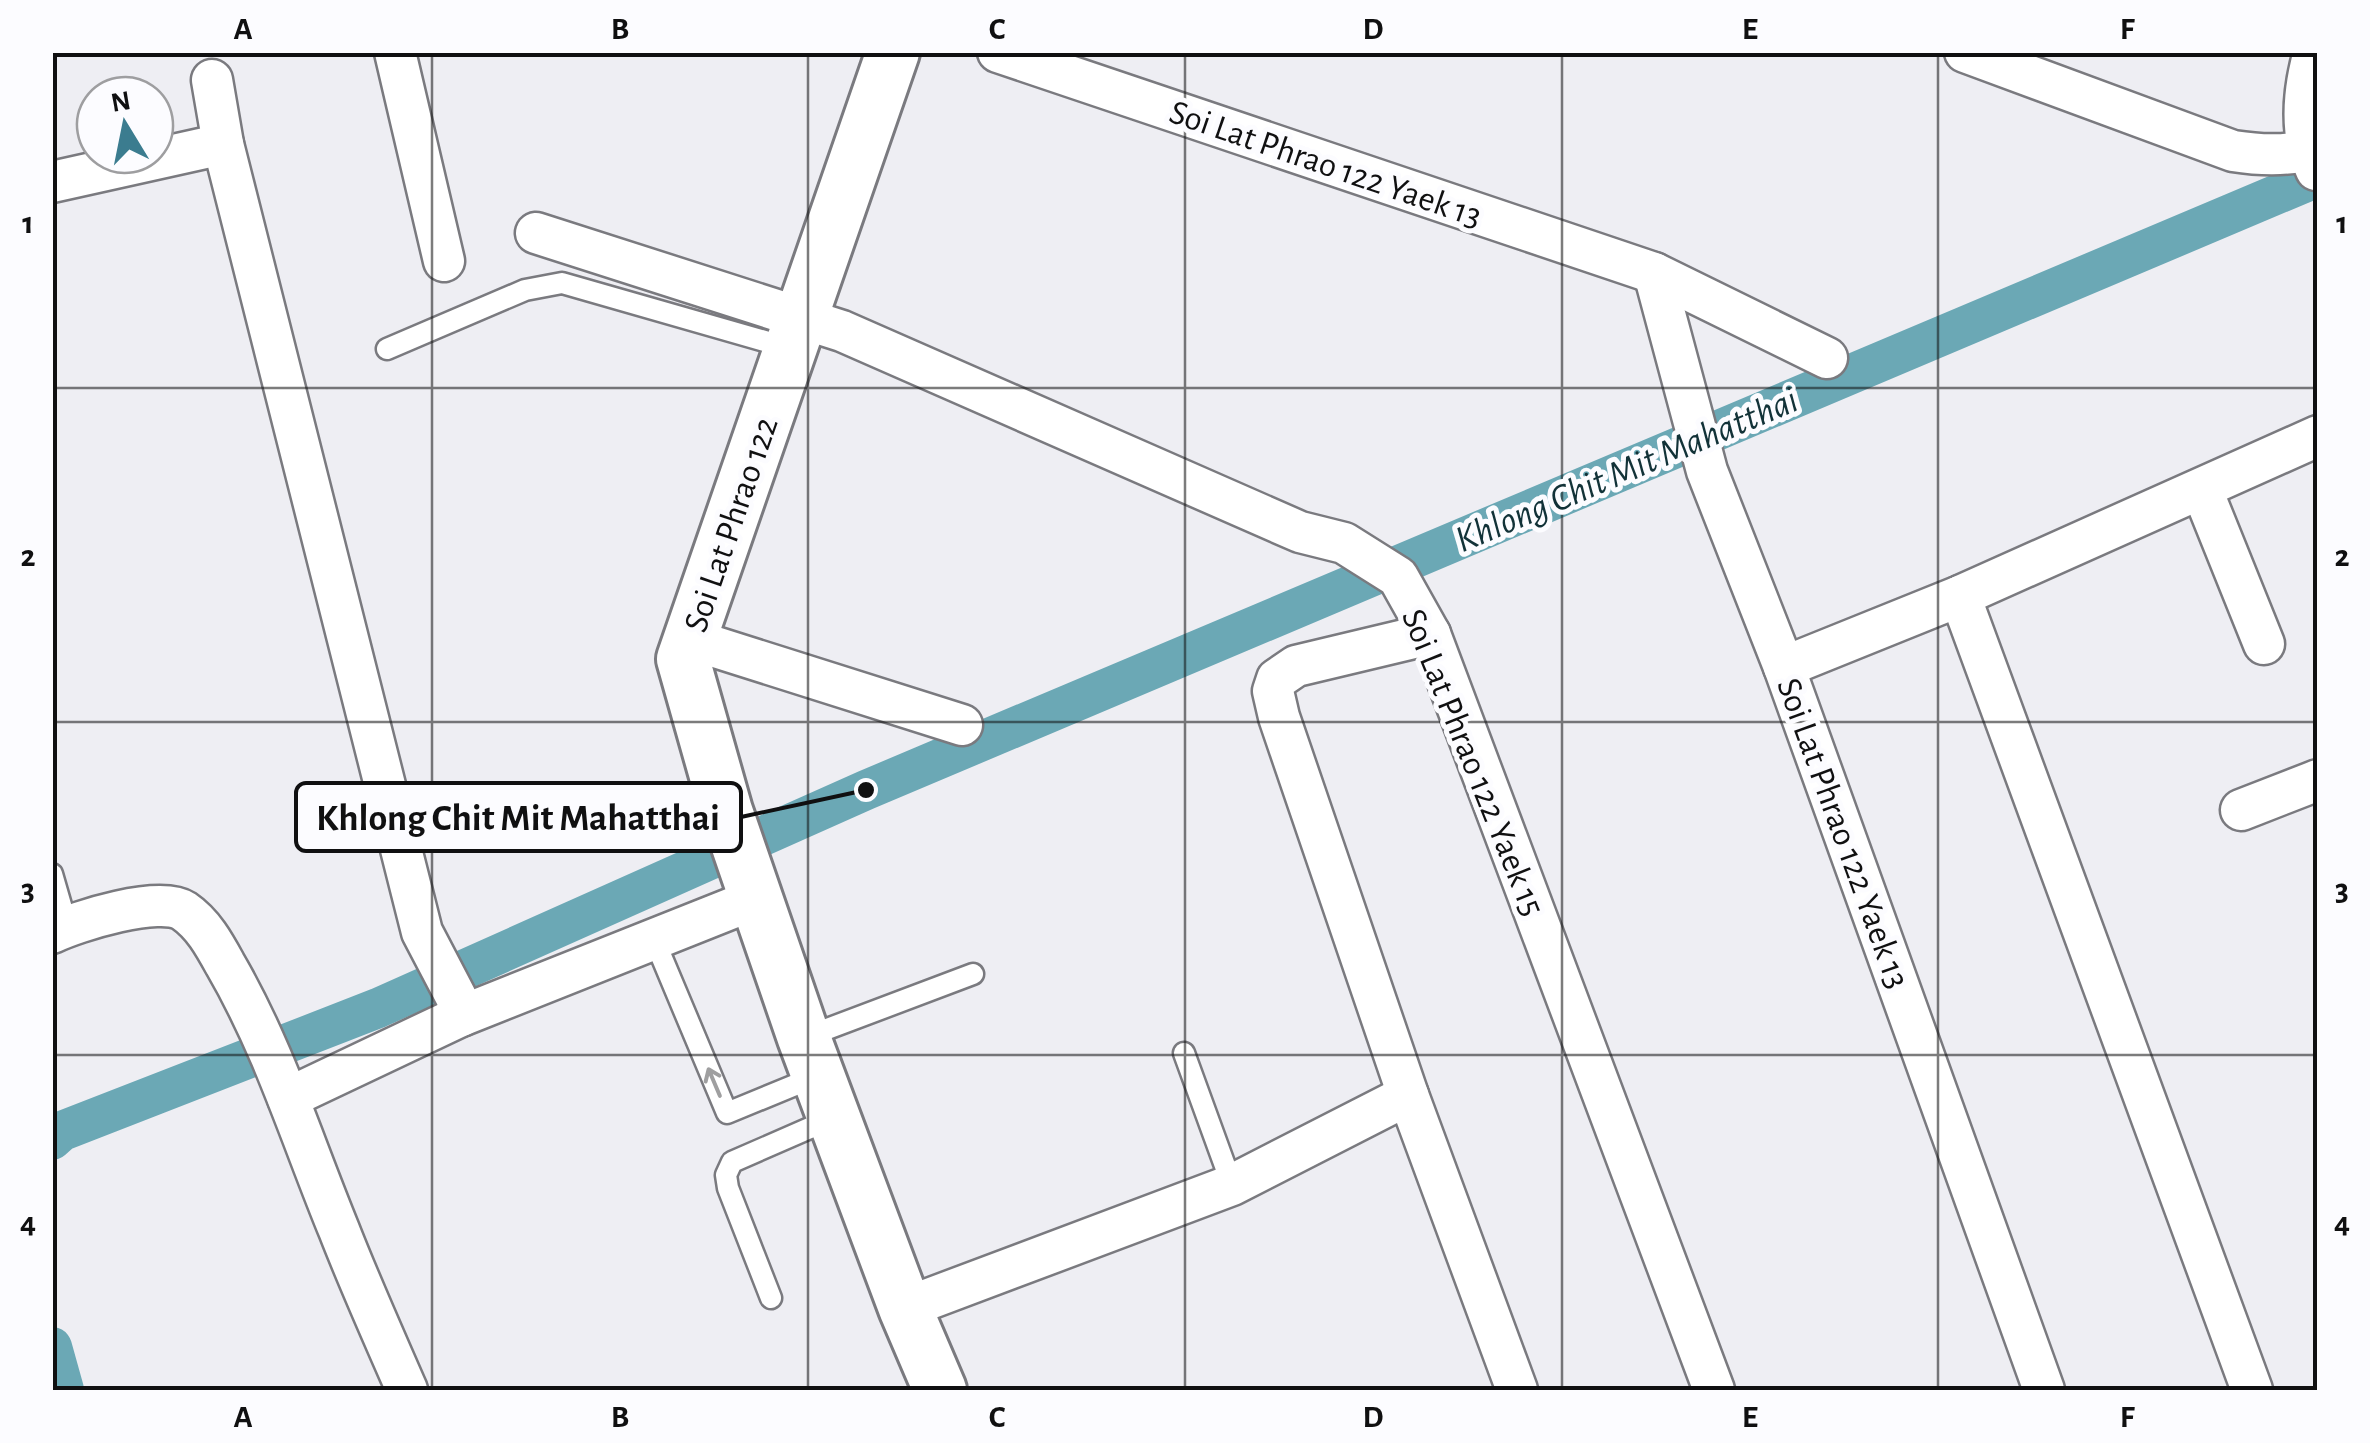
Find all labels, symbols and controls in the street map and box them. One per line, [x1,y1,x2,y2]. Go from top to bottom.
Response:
text: A [233,13,253,45]
text: B [611,13,629,45]
text: C [989,13,1006,45]
text: D [1363,13,1384,45]
text: E [1742,13,1758,45]
text: F [2120,13,2136,45]
north arrow [75,75,175,175]
text: N [109,87,133,118]
street label: Soi Lat Phrao 122 Yaek 13 [1165,95,1486,234]
text: 1 [22,207,34,239]
text: 1 [2336,207,2348,239]
water label: Khlong Chit Mit Mahatthai [1450,381,1804,560]
street label: Soi Lat Phrao 122 [678,412,785,637]
text: 2 [20,540,36,572]
text: 2 [2334,540,2350,572]
street label: Soi Lat Phrao 122 Yaek 15 [1395,604,1550,921]
street label: Soi Lat Phrao 122 Yaek 13 [1770,674,1915,993]
callout: Khlong Chit Mit Mahatthai [296,783,741,851]
text: Khlong Chit Mit Mahatthai [316,800,720,838]
text: 3 [21,874,35,906]
text: 3 [2335,874,2349,906]
one-way arrow [704,1067,722,1098]
text: 4 [20,1207,36,1239]
text: 4 [2334,1207,2350,1239]
text: A [233,1401,253,1433]
text: B [611,1401,629,1433]
text: C [989,1401,1006,1433]
text: D [1363,1401,1384,1433]
text: E [1742,1401,1758,1433]
text: F [2120,1401,2136,1433]

